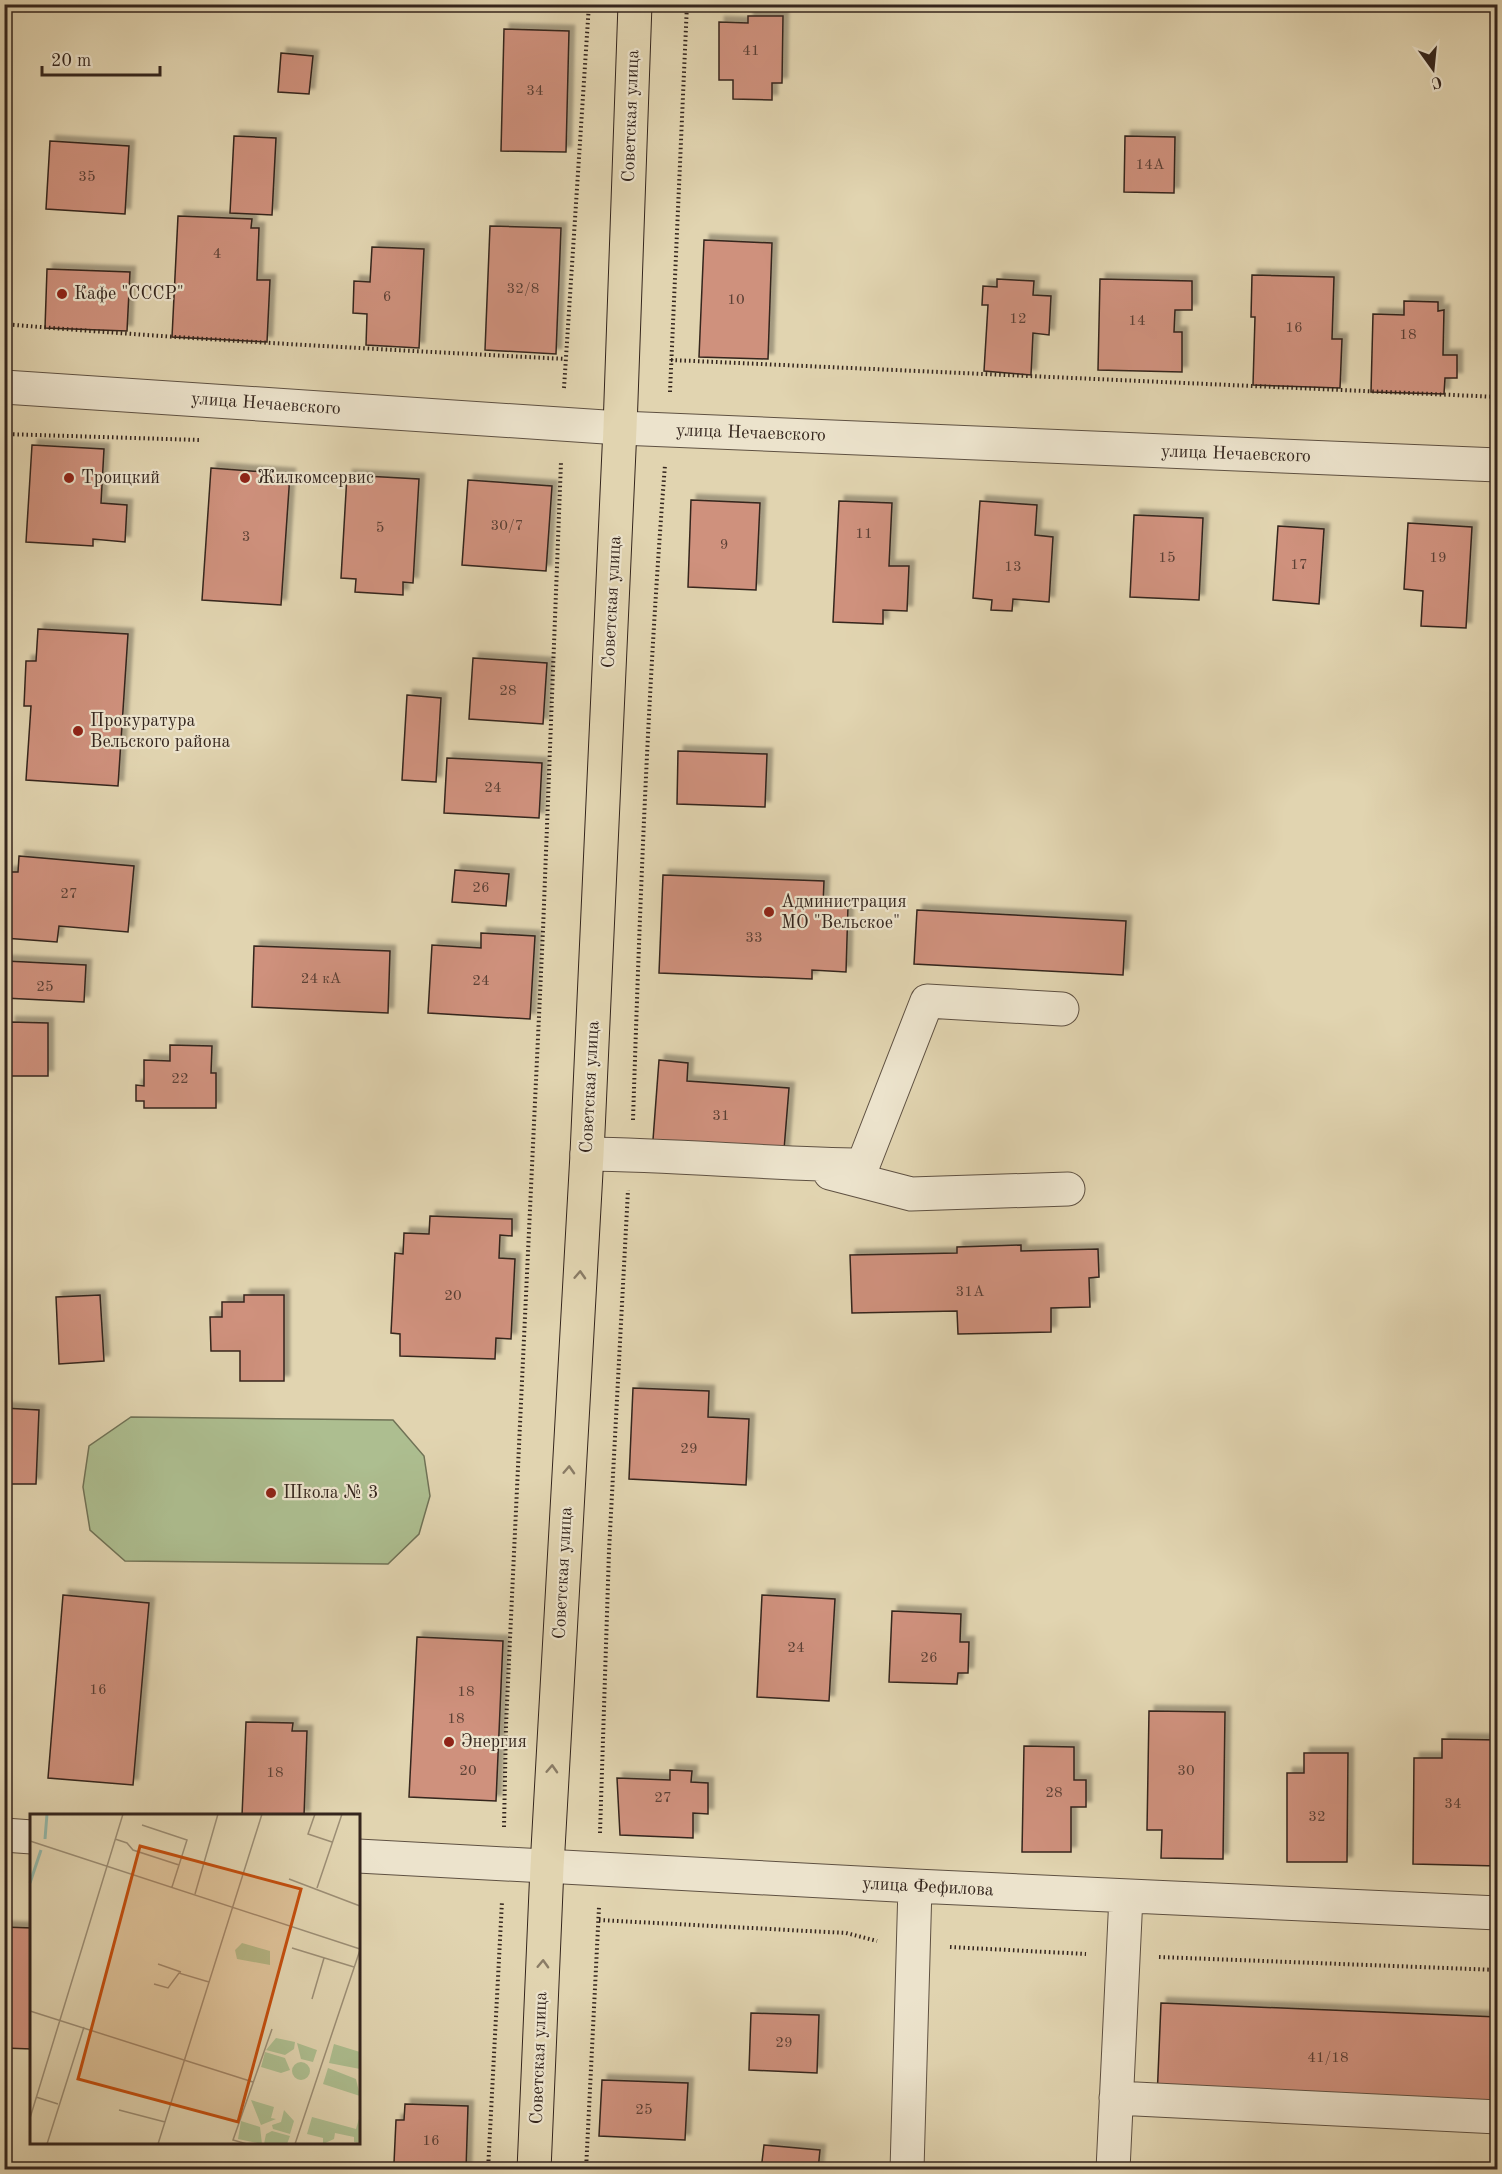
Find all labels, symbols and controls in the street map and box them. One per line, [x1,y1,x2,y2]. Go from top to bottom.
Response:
scale bar [42,39,160,77]
north arrow [1403,39,1463,99]
house number: 41 [742,44,760,59]
street label: Советская улица [620,49,642,183]
text: 20 m [51,52,91,70]
text: С [1429,72,1444,91]
house number: 34 [526,84,544,99]
house number: 14А [1136,158,1165,173]
house number: 35 [78,170,96,185]
house number: 4 [213,247,221,262]
house number: 32/8 [507,282,539,297]
place label: Кафе "СССР" [74,285,184,304]
marker: Кафе "СССР" [55,287,69,301]
house number: 6 [383,290,391,305]
house number: 10 [727,293,745,308]
house number: 12 [1009,312,1027,327]
house number: 14 [1128,314,1146,329]
house number: 16 [1285,321,1303,336]
house number: 18 [1399,328,1417,343]
street label: улица Нечаевского [191,390,342,418]
street label: улица Нечаевского [676,421,826,445]
street label: улица Нечаевского [1161,442,1311,466]
place label: Троицкий [81,469,160,487]
place label: Жилкомсервис [257,469,374,487]
marker: Троицкий [62,471,76,485]
marker: Жилкомсервис [238,471,252,485]
house number: 30/7 [491,519,523,534]
house number: 5 [376,521,384,536]
house number: 11 [855,527,873,542]
house number: 3 [242,530,250,545]
street label: Советская улица [600,535,624,669]
house number: 9 [720,538,728,553]
house number: 15 [1158,551,1176,566]
house number: 19 [1429,551,1447,566]
house number: 17 [1290,558,1308,573]
house number: 13 [1004,560,1022,575]
house number: 28 [499,684,517,699]
place label: Прокуратура Вельского района [90,712,231,751]
marker: Прокуратура Вельского района [71,724,85,738]
house number: 24 [484,781,502,796]
house number: 26 [472,881,490,896]
house number: 27 [60,887,78,902]
place label: Администрация МО "Вельское" [781,893,907,932]
marker: Администрация МО "Вельское" [762,905,776,919]
house number: 33 [745,931,763,946]
house number: 24 кА [301,972,342,987]
house number: 24 [472,974,490,989]
house number: 25 [36,980,54,995]
street label: Советская улица [578,1020,602,1154]
house number: 22 [171,1072,189,1087]
house number: 31 [712,1109,730,1124]
one-way arrow [574,1271,587,1280]
house number: 31А [956,1285,985,1300]
house number: 20 [444,1289,462,1304]
house number: 29 [680,1442,698,1457]
one-way arrow [563,1465,576,1474]
place label: Школа № 3 [283,1484,379,1502]
marker: Школа № 3 [264,1486,278,1500]
street label: Советская улица [551,1506,575,1640]
house number: 24 [787,1641,805,1656]
house number: 26 [920,1651,938,1666]
house number: 16 [89,1683,107,1698]
house number: 18 [457,1685,475,1700]
house number: 18 [447,1712,465,1727]
place label: Энергия [461,1733,527,1751]
marker: Энергия [442,1735,456,1749]
house number: 20 [459,1764,477,1779]
house number: 30 [1177,1764,1195,1779]
one-way arrow [546,1765,559,1774]
house number: 18 [266,1766,284,1781]
house number: 28 [1045,1786,1063,1801]
house number: 27 [654,1791,672,1806]
house number: 34 [1444,1797,1462,1812]
house number: 32 [1308,1810,1326,1825]
inset map [30,1814,360,2144]
street label: улица Фефилова [862,1875,994,1900]
one-way arrow [536,1960,549,1969]
street label: Советская улица [528,1991,550,2125]
house number: 29 [775,2036,793,2051]
house number: 41/18 [1307,2051,1349,2066]
house number: 25 [635,2103,653,2118]
house number: 16 [422,2134,440,2149]

